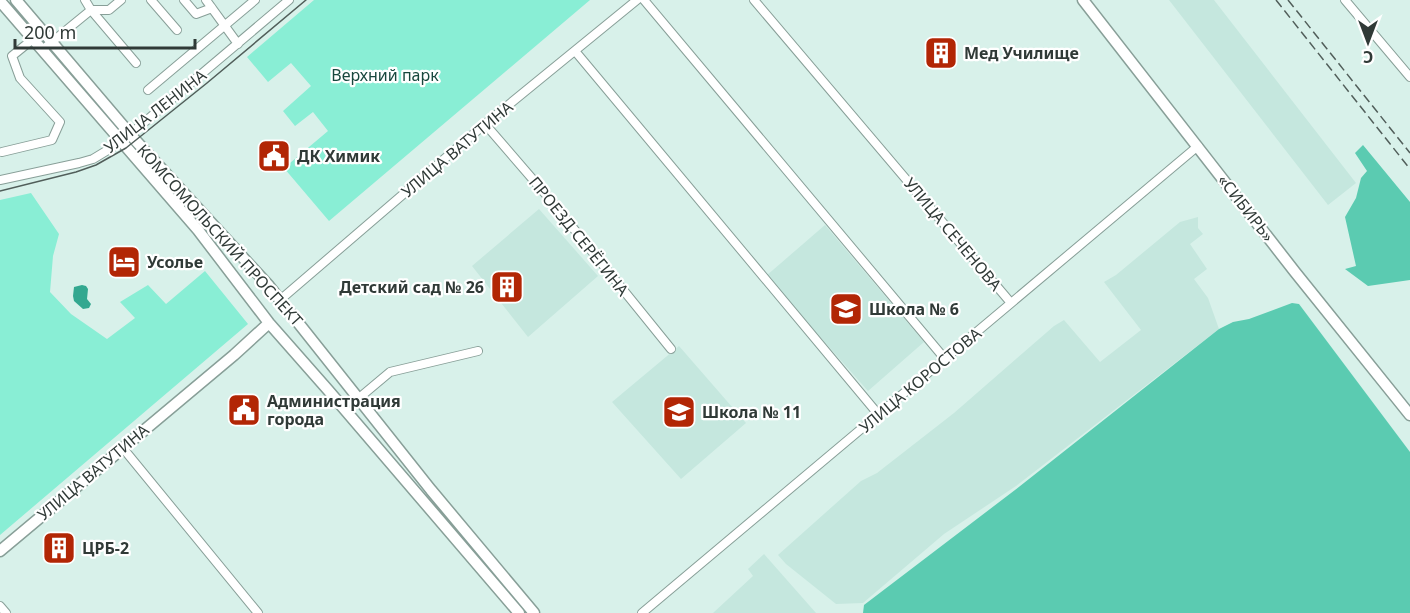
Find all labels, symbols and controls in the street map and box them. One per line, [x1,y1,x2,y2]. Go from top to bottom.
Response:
scale bar [15,12,195,50]
north arrow [1338,12,1398,72]
text: 200 m [24,20,76,44]
building icon: Мед Училище [923,35,959,71]
place label: Мед Училище [964,42,1079,64]
text: С [1363,46,1373,68]
street label: УЛИЦА ЛЕНИНА [99,64,211,158]
park label: Верхний парк [331,64,439,86]
street label: УЛИЦА ВАТУТИНА [397,95,518,202]
public building icon: ДК Химик [256,138,292,174]
street label: КОМСОМОЛЬСКИЙ ПРОСПЕКТ [132,139,308,331]
place label: ДК Химик [297,145,380,167]
street label: «СИБИРЬ» [1213,170,1279,246]
street label: ПРОЕЗД СЕРЁГИНА [524,172,634,301]
street label: УЛИЦА СЕЧЕНОВА [899,173,1007,296]
hotel icon: Усолье [106,244,142,280]
place label: Усолье [147,251,203,273]
building icon: Детский сад № 26 [489,269,525,305]
place label: Детский сад № 26 [339,276,484,298]
school or university icon: Школа № 6 [828,291,864,327]
place label: Школа № 6 [869,298,959,320]
street label: УЛИЦА КОРОСТОВА [854,322,986,438]
place label: Администрация города [267,390,401,430]
public building icon: Администрация города [226,392,262,428]
school or university icon: Школа № 11 [661,394,697,430]
place label: Школа № 11 [702,401,801,423]
street label: УЛИЦА ВАТУТИНА [33,418,154,525]
building icon: ЦРБ-2 [41,530,77,566]
place label: ЦРБ-2 [82,537,129,559]

